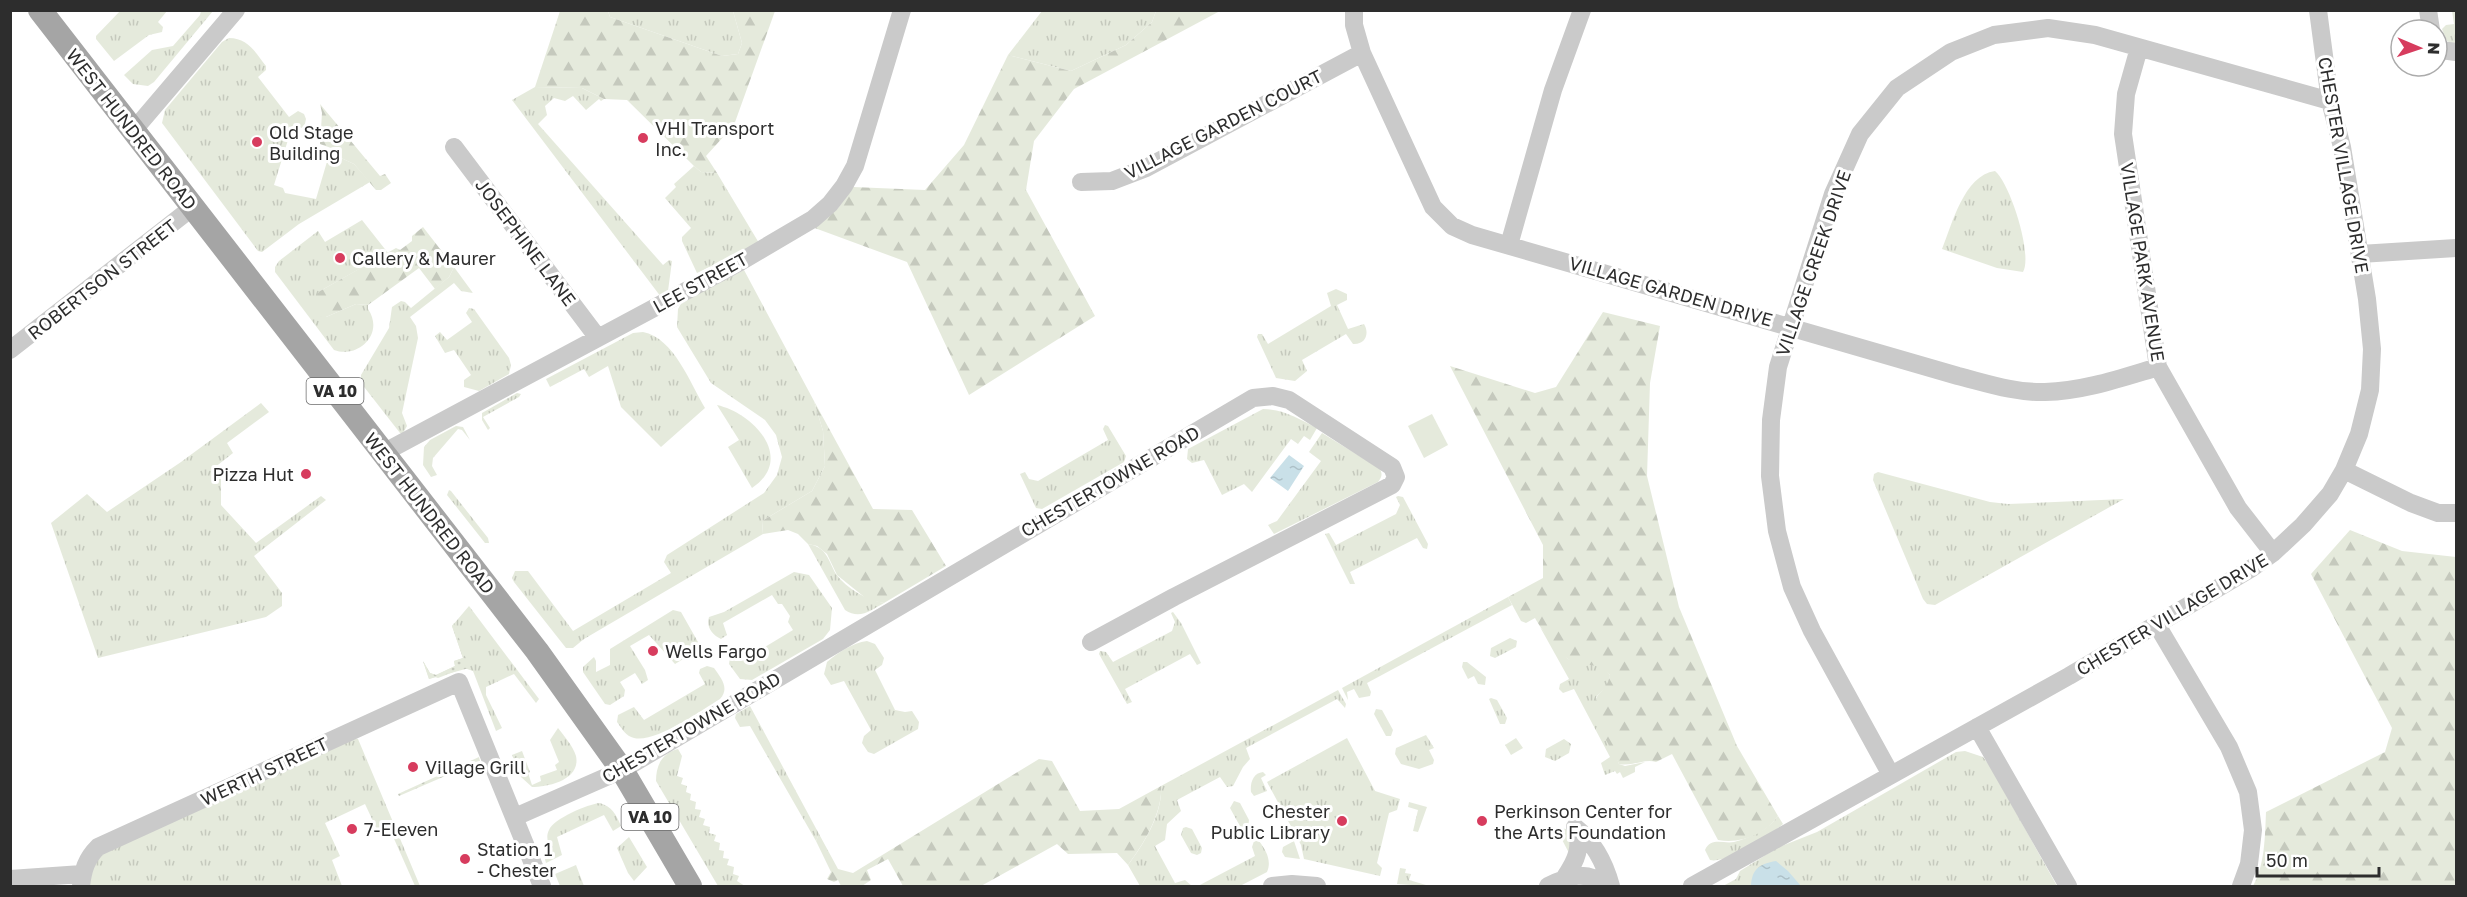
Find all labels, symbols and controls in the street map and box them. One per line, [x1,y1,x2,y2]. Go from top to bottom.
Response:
north arrow [2389,18,2449,78]
text: N [2424,42,2444,55]
street label: WEST HUNDRED ROAD [62,44,202,214]
street label: CHESTER VILLAGE DRIVE [2314,55,2374,275]
street label: VILLAGE GARDEN COURT [1120,64,1326,184]
place label: VHI Transport Inc. [655,117,775,160]
place label: Old Stage Building [269,121,354,164]
marker: VHI Transport Inc. [636,131,650,145]
marker: Old Stage Building [250,135,264,149]
street label: VILLAGE PARK AVENUE [2116,161,2170,363]
street label: VILLAGE CREEK DRIVE [1771,167,1855,359]
street label: JOSEPHINE LANE [471,174,581,310]
street label: ROBERTSON STREET [23,214,181,344]
place label: Callery & Maurer [352,247,496,269]
street label: LEE STREET [649,247,751,317]
marker: Callery & Maurer [333,251,347,265]
street label: VILLAGE GARDEN DRIVE [1567,251,1775,331]
road number: VA 10 [306,378,364,404]
street label: CHESTERTOWNE ROAD [1017,421,1203,541]
street label: WEST HUNDRED ROAD [360,428,500,598]
place label: Pizza Hut [212,463,294,485]
marker: Pizza Hut [299,467,313,481]
street label: CHESTER VILLAGE DRIVE [2072,548,2272,680]
place label: Wells Fargo [665,640,767,662]
marker: Wells Fargo [646,644,660,658]
street label: CHESTERTOWNE ROAD [598,667,784,787]
street label: WERTH STREET [197,732,331,810]
place label: Village Grill [425,756,526,778]
marker: Village Grill [406,760,420,774]
place label: Chester Public Library [1211,800,1330,843]
place label: Perkinson Center for the Arts Foundation [1494,800,1672,843]
road number: VA 10 [622,804,678,830]
marker: Chester Public Library [1335,814,1349,828]
marker: Perkinson Center for the Arts Foundation [1475,814,1489,828]
place label: 7-Eleven [364,818,438,840]
marker: 7-Eleven [345,822,359,836]
place label: Station 1 - Chester [477,838,556,881]
scale bar [2257,840,2378,878]
text: 50 m [2266,849,2308,871]
marker: Station 1 - Chester [458,852,472,866]

